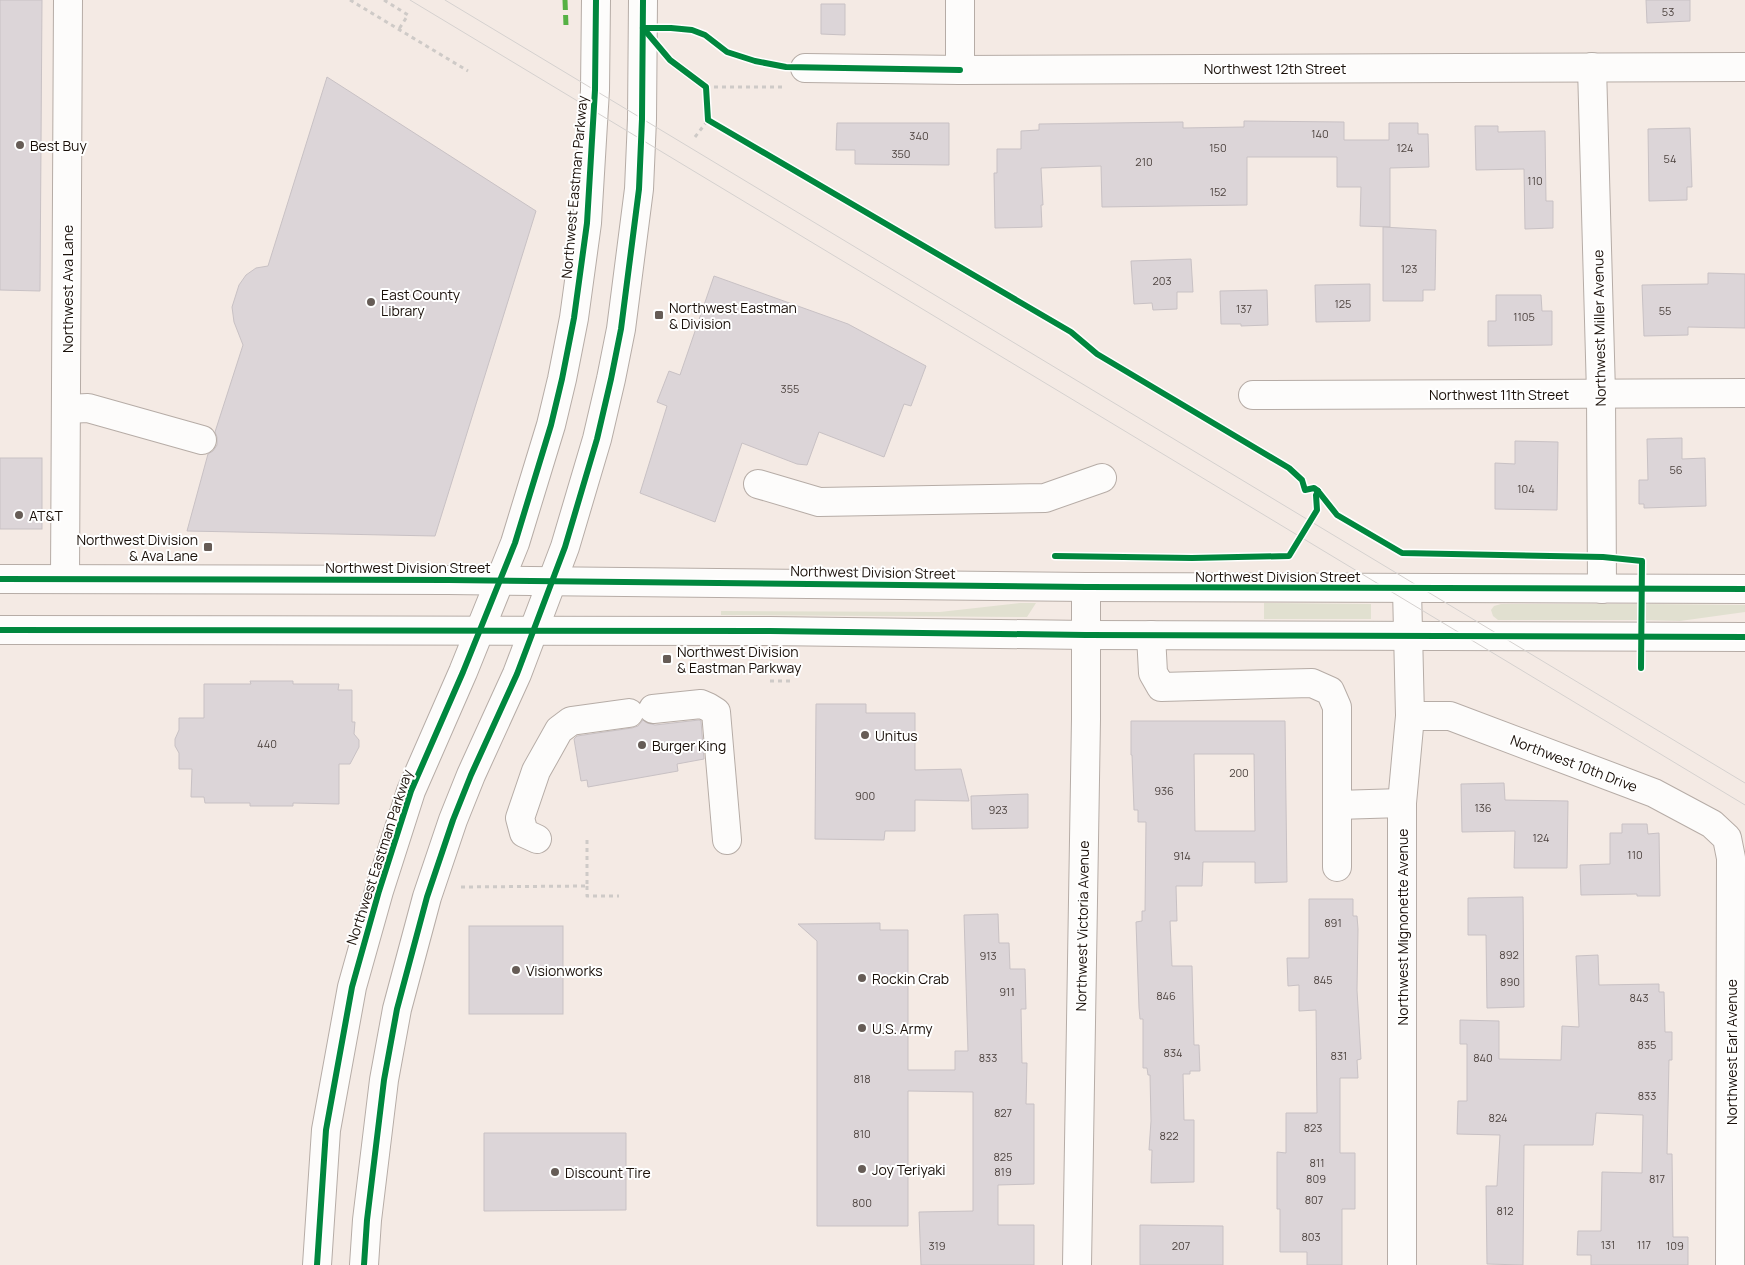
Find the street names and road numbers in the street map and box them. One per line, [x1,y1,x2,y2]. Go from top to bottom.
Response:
street label: Northwest 12th Street [1204,59,1347,78]
street label: Northwest Eastman Parkway [557,94,592,279]
street label: Northwest Ava Lane [58,225,77,353]
street label: Northwest Miller Avenue [1588,249,1610,407]
street label: Northwest 11th Street [1429,385,1569,404]
street label: Northwest Division Street [325,558,491,577]
street label: Northwest Division Street [790,561,956,583]
street label: Northwest Division Street [1195,567,1361,586]
street label: Northwest 10th Drive [1508,730,1640,796]
street label: Northwest Eastman Parkway [342,766,417,947]
street label: Northwest Mignonette Avenue [1393,829,1412,1025]
street label: Northwest Victoria Avenue [1071,840,1093,1012]
street label: Northwest Earl Avenue [1722,979,1741,1125]

